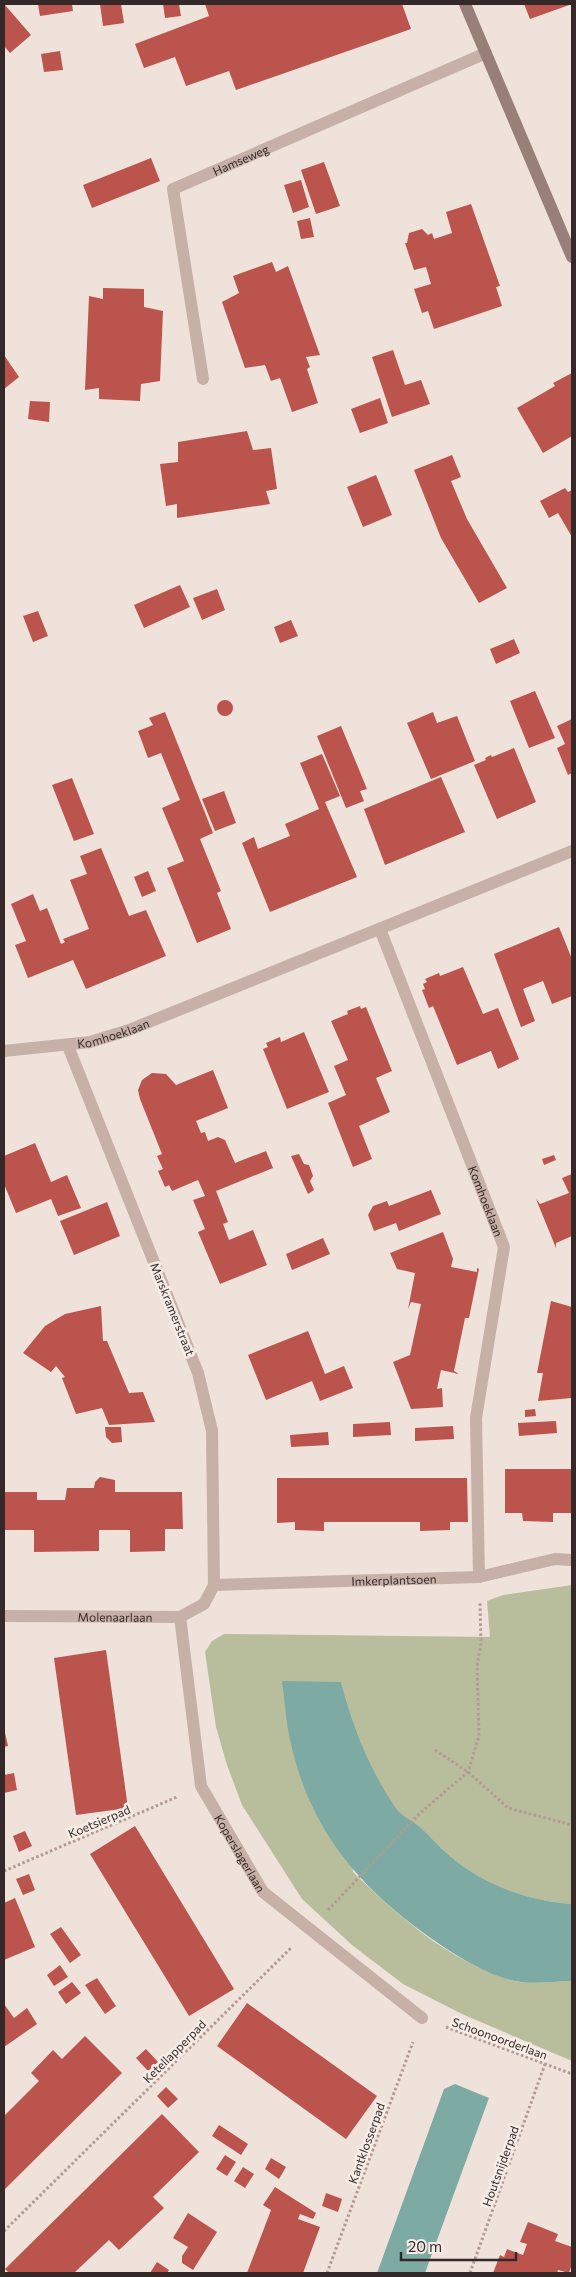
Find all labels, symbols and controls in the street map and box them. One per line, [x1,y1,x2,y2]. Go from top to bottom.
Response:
street label: Hamseweg [210,141,271,178]
street label: Komhoeklaan [77,1016,151,1050]
street label: Komhoeklaan [466,1164,506,1238]
street label: Marskramerstraat [148,1260,198,1358]
street label: Imkerplantsoen [351,1571,437,1588]
street label: Molenaarlaan [78,1609,152,1624]
street label: Koetsierpad [66,1802,132,1840]
street label: Koperslagerlaan [212,1812,268,1894]
street label: Schoonoorderlaan [450,2014,550,2062]
street label: Ketellapperpad [140,2017,208,2085]
street label: Kantklosserpad [345,2101,387,2185]
street label: Houtsnijderpad [479,2124,521,2208]
scale bar [401,2230,516,2262]
text: 20 m [408,2237,442,2255]

